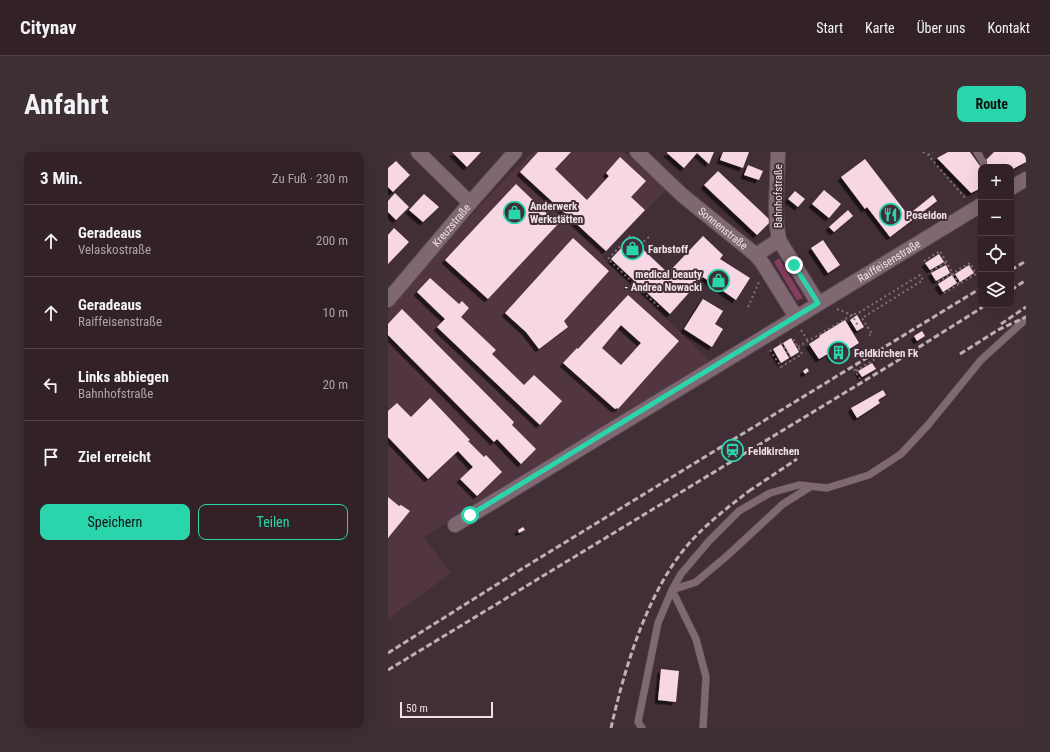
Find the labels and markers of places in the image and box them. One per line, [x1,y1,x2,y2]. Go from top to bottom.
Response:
shop icon: Anderwerk Werkstätten [501,199,527,225]
place label: Anderwerk Werkstätten [530,200,583,226]
restaurant icon: Poseidon [877,202,903,228]
place label: Poseidon [906,209,947,222]
shop icon: Farbstoff [620,236,646,262]
place label: Farbstoff [648,243,689,256]
shop icon: medical beauty - Andrea Nowacki [705,267,731,293]
place label: medical beauty - Andrea Nowacki [624,268,702,294]
building icon: Feldkirchen Fk [825,340,851,366]
place label: Feldkirchen Fk [854,347,919,360]
station icon: Feldkirchen [720,438,746,464]
place label: Feldkirchen [748,445,799,458]

